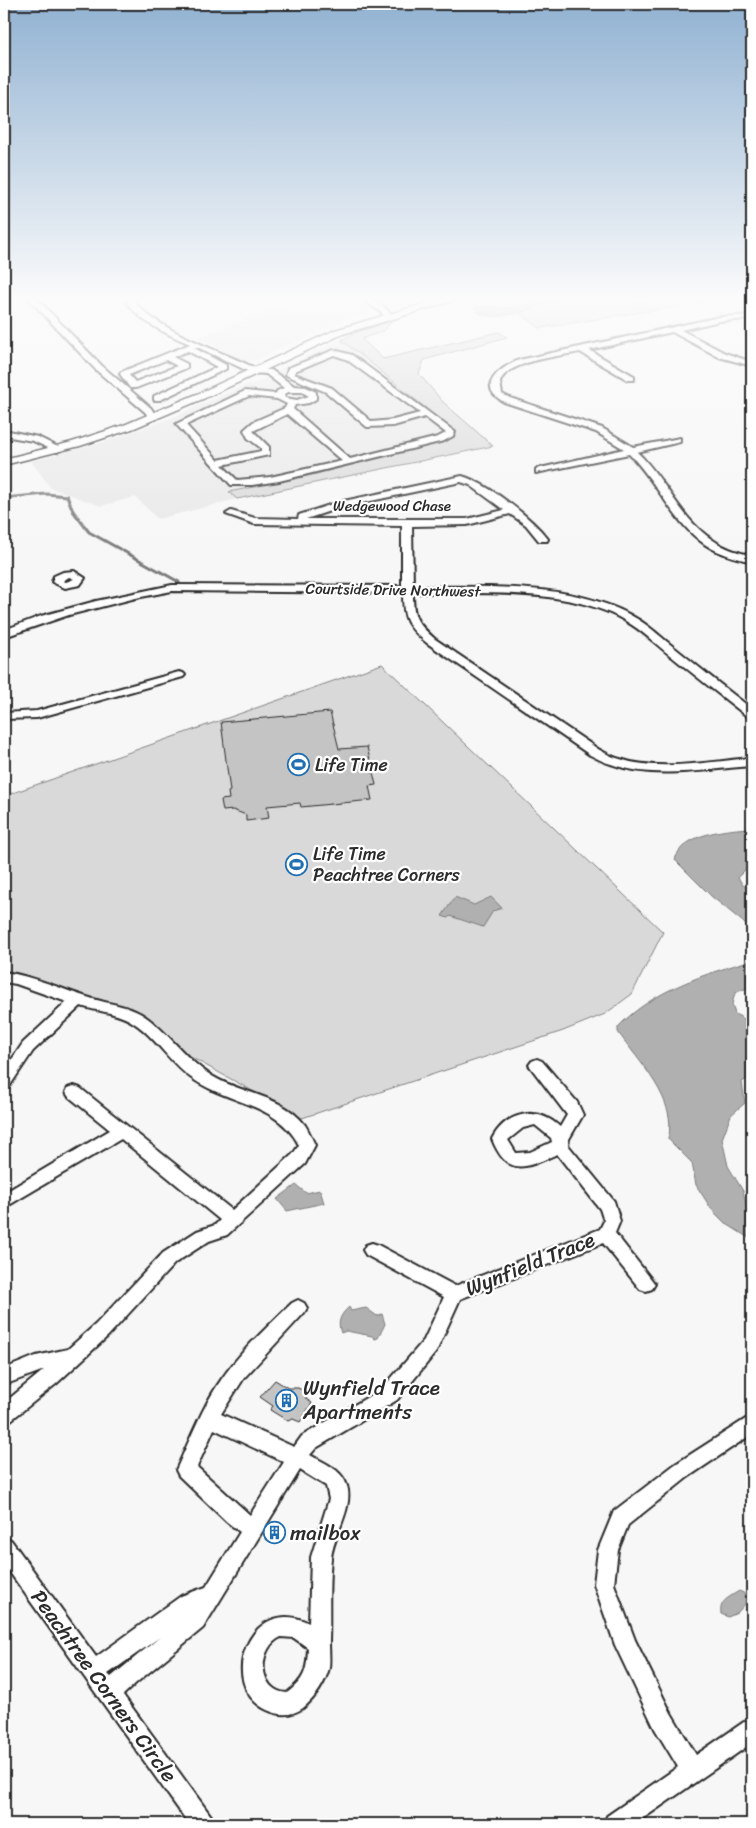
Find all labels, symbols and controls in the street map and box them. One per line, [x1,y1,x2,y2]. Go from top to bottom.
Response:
street label: Wedgewood Chase [333,493,451,519]
street label: Courtside Drive Northwest [305,575,481,605]
place label: Life Time [315,749,388,781]
sports icon: Life Time [287,753,311,777]
place label: Life Time Peachtree Corners [313,838,460,891]
sports icon: Life Time Peachtree Corners [285,852,309,876]
street label: Wynfield Trace [459,1221,601,1307]
place label: Wynfield Trace Apartments [302,1369,440,1431]
building icon: Wynfield Trace Apartments [275,1388,299,1412]
place label: mailbox [290,1514,361,1552]
building icon: mailbox [262,1521,286,1545]
street label: Peachtree Corners Circle [21,1581,188,1791]

